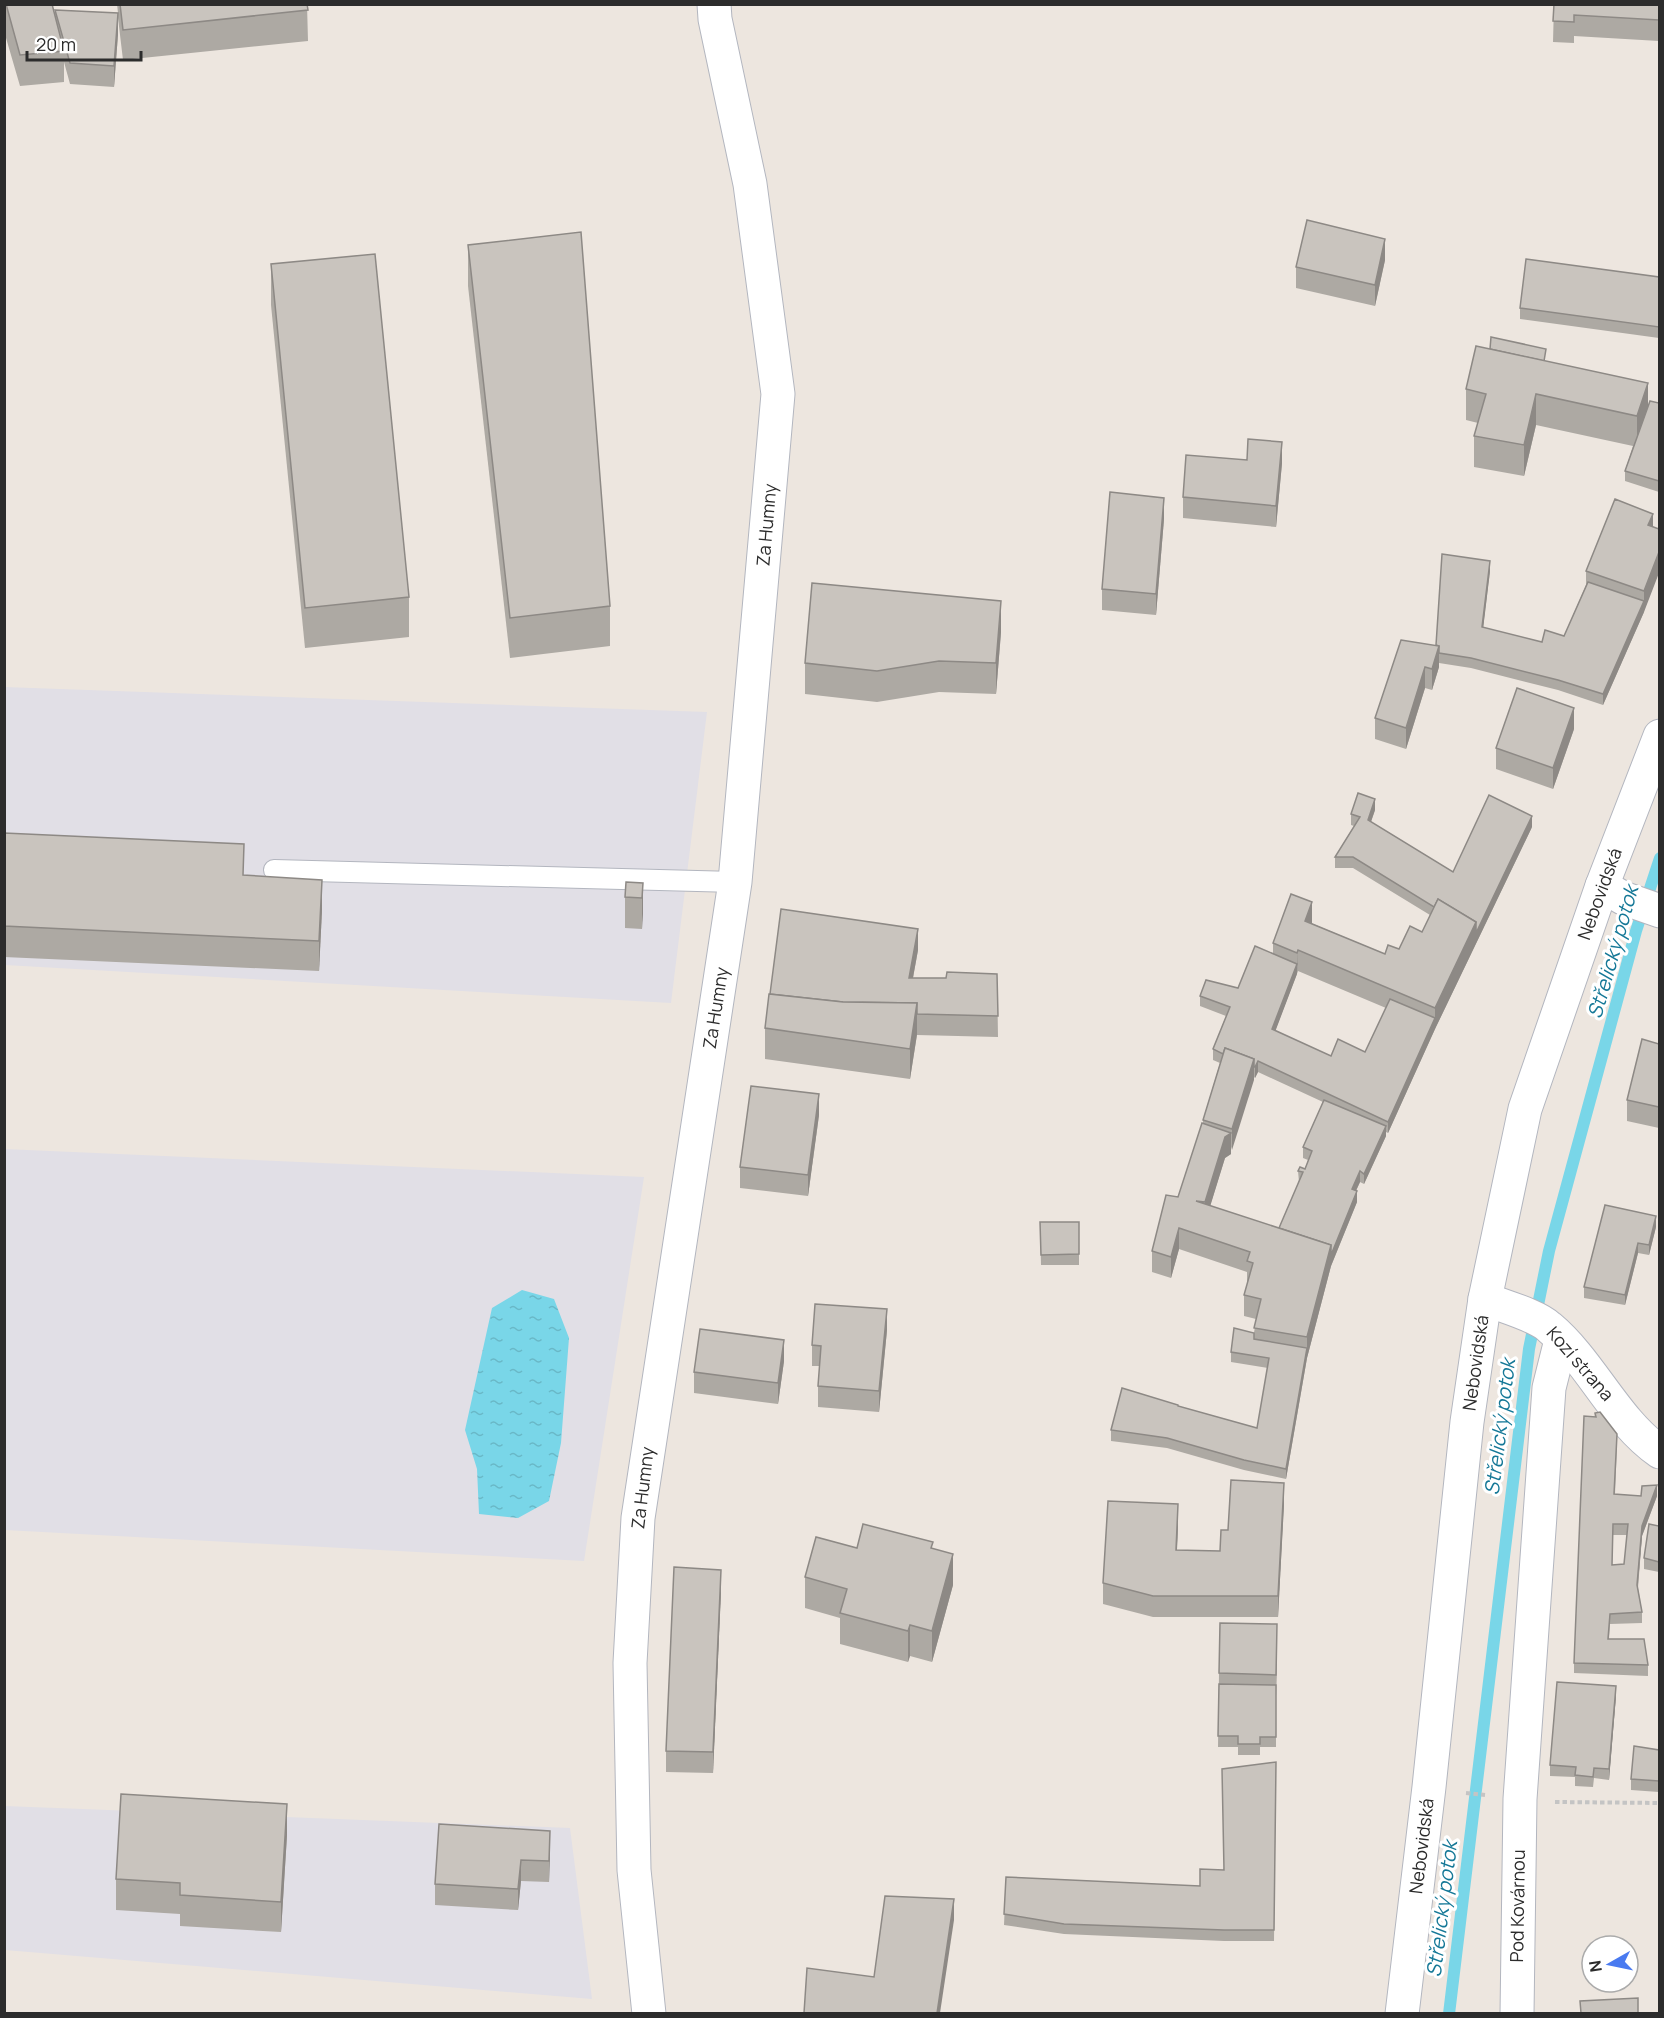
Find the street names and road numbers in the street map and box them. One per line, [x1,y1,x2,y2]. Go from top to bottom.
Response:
street label: Za Humny [750,482,782,567]
street label: Nebovidská [1571,844,1627,943]
street label: Za Humny [697,965,733,1051]
street label: Nebovidská [1456,1314,1494,1412]
street label: Kozí strana [1542,1321,1620,1406]
street label: Za Humny [625,1445,659,1530]
street label: Nebovidská [1403,1797,1439,1895]
street label: Pod Kovárnou [1504,1849,1530,1963]

